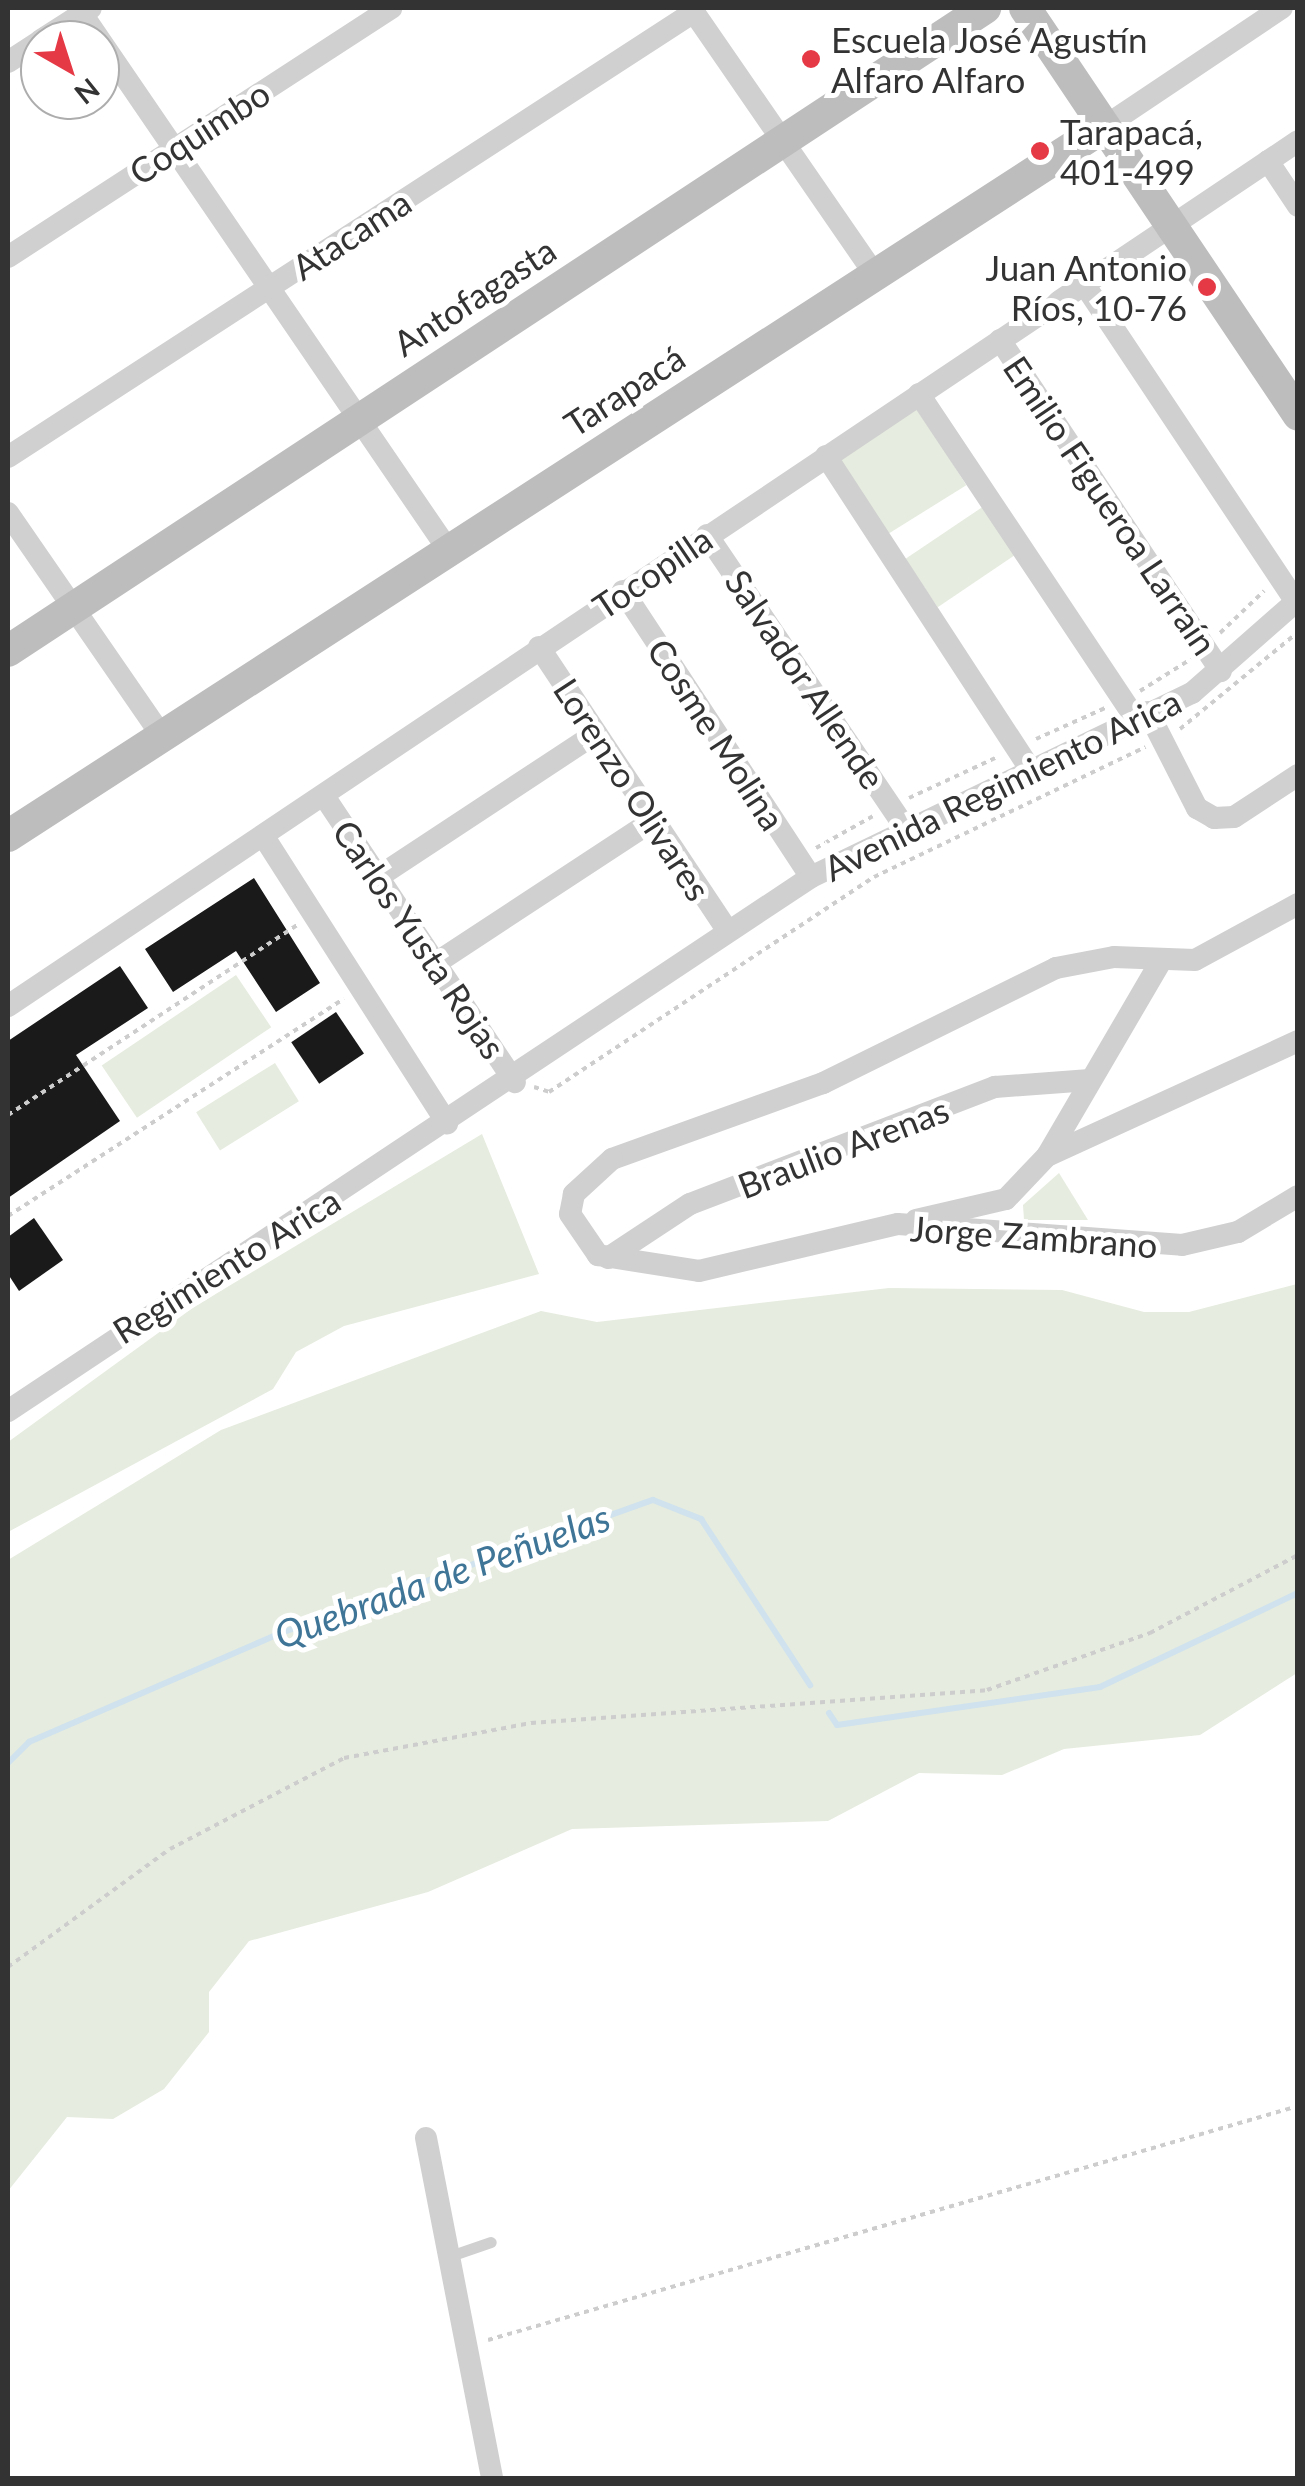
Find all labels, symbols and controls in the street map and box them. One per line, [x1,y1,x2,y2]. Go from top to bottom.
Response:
place label: Escuela José Agustín Alfaro Alfaro [831,18,1150,100]
north arrow [20,20,120,120]
marker: Escuela José Agustín Alfaro Alfaro [800,48,822,70]
street label: Coquimbo [121,71,277,193]
text: N [69,72,107,112]
place label: Tarapacá, 401-499 [1060,110,1203,192]
marker: Tarapacá, 401-499 [1029,140,1051,162]
street label: Atacama [284,180,418,288]
street label: Antofagasta [385,228,563,364]
place label: Juan Antonio Ríos, 10-76 [984,246,1187,328]
marker: Juan Antonio Ríos, 10-76 [1196,276,1218,298]
street label: Tarapacá [556,336,692,444]
street label: Emilio Figueroa Larraín [996,348,1226,662]
street label: Tocopilla [585,517,719,627]
street label: Salvador Allende [717,561,895,797]
street label: Cosme Molina [640,630,794,838]
street label: Lorenzo Olivares [546,670,720,908]
street label: Avenida Regimiento Arica [816,679,1188,889]
street label: Carlos Yusta Rojas [324,811,516,1067]
street label: Braulio Arenas [731,1087,955,1207]
street label: Regimiento Arica [104,1178,348,1352]
street label: Jorge Zambrano [909,1206,1159,1266]
water label: Quebrada de Peñuelas [268,1494,616,1658]

